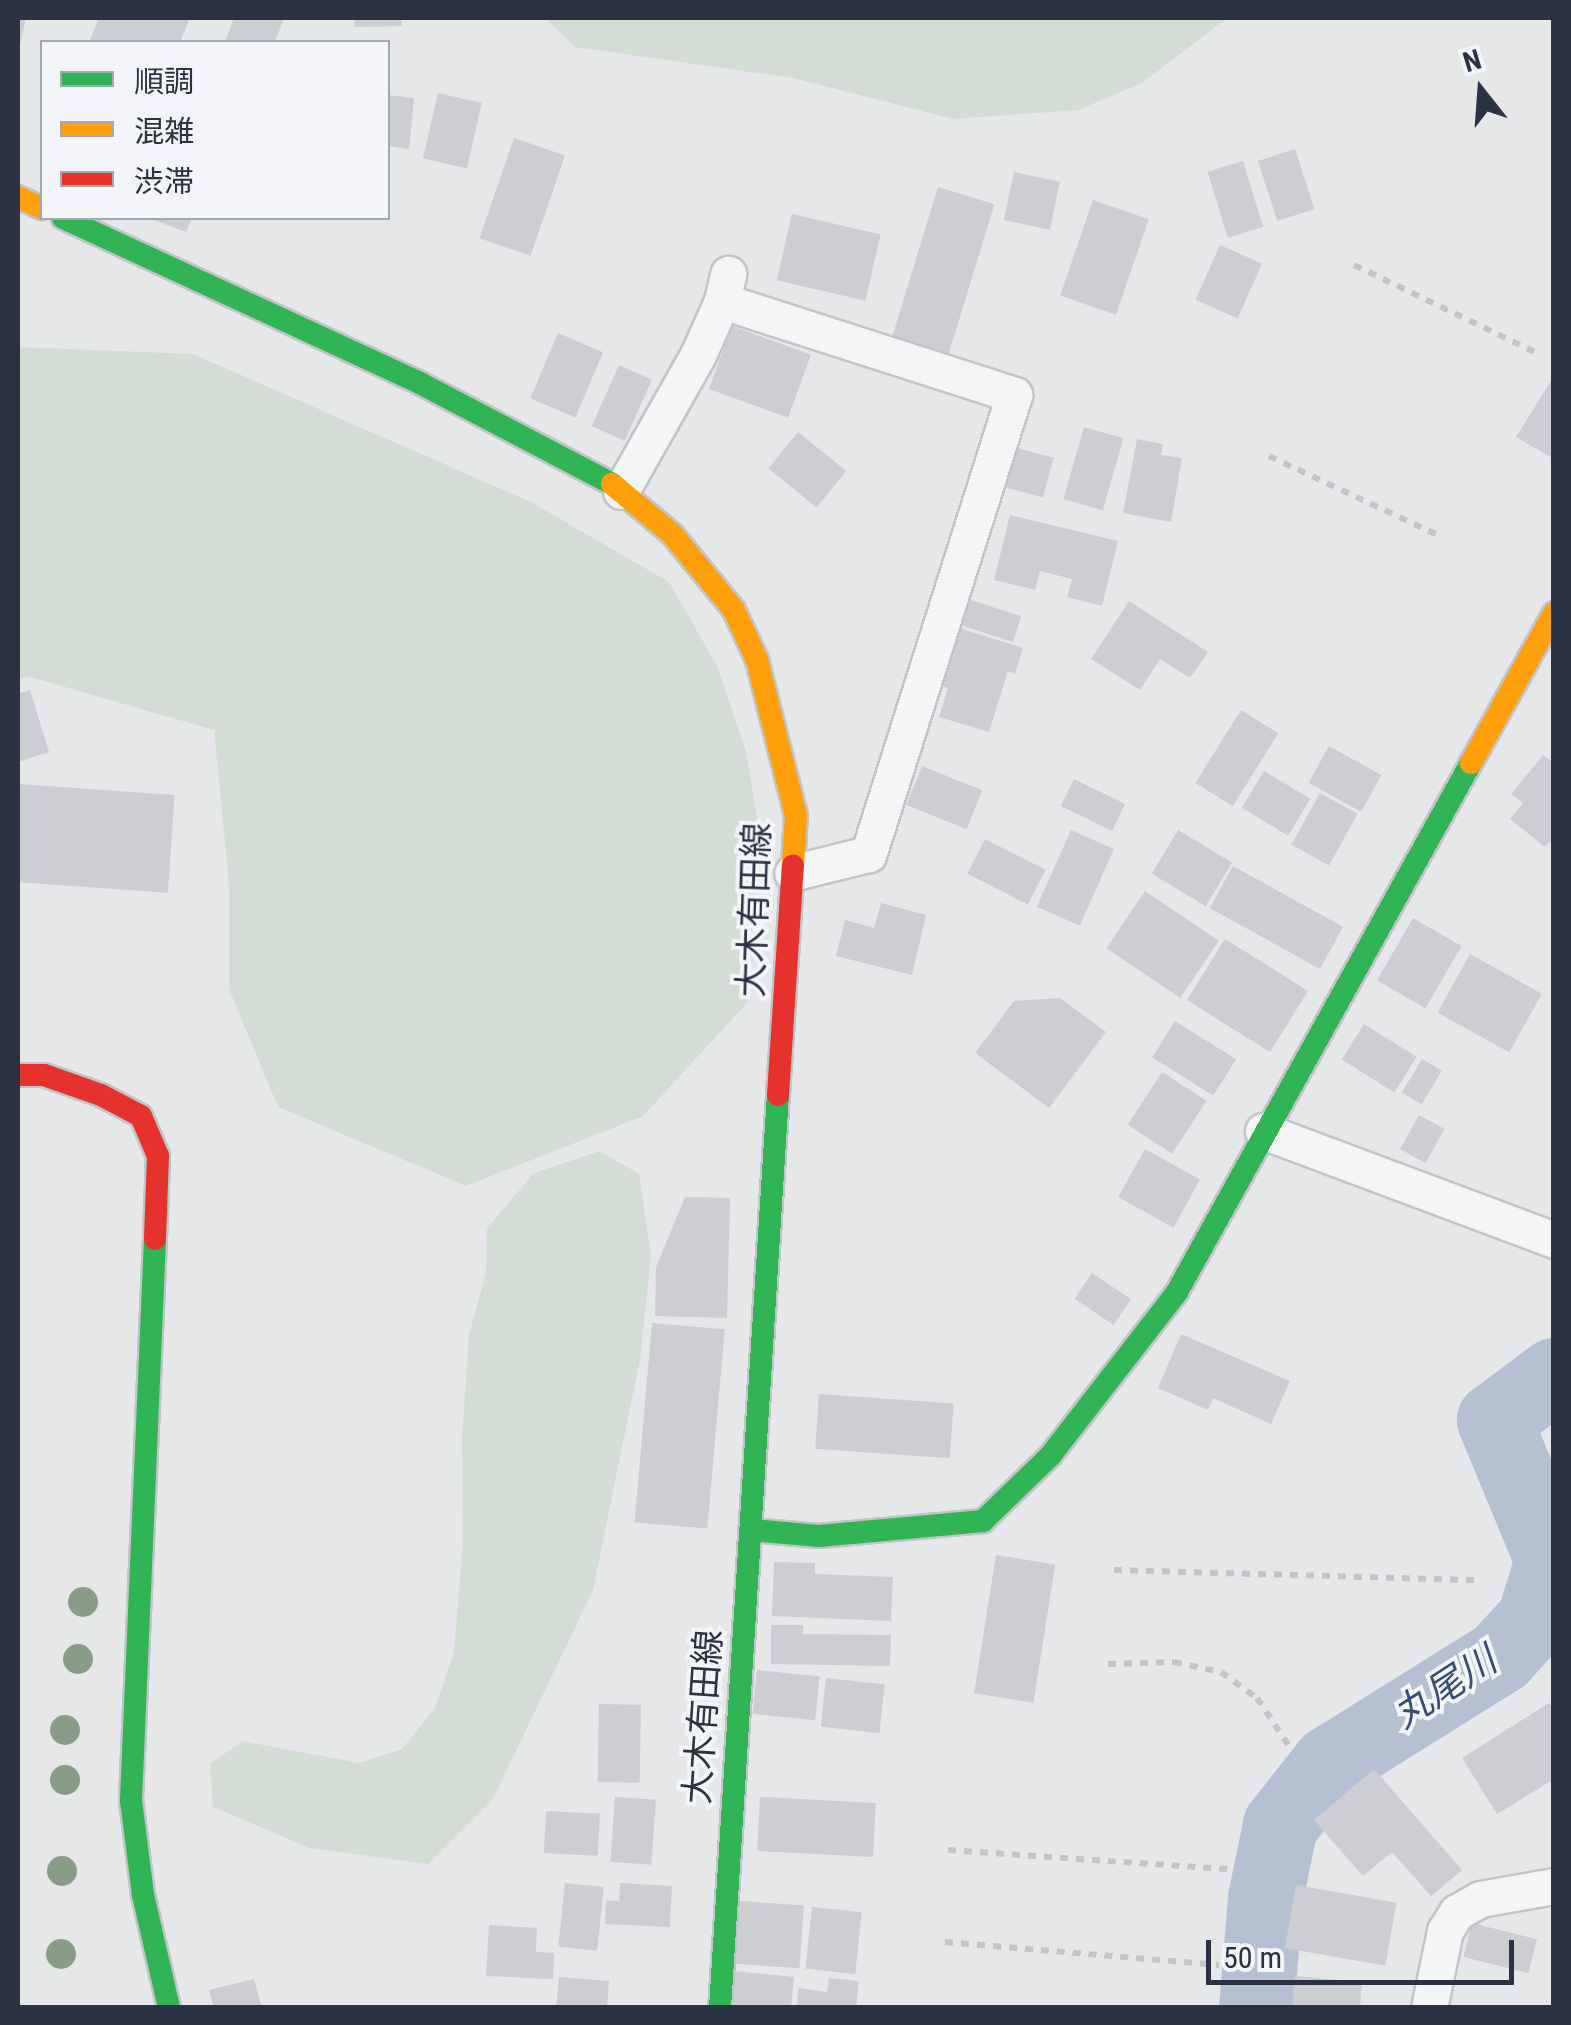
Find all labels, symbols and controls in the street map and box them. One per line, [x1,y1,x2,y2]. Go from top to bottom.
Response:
legend [40,40,390,220]
north arrow [1431,40,1531,140]
text: N [1459,43,1485,79]
text: 順調 [134,64,194,99]
text: 混雑 [134,114,194,149]
text: 渋滞 [134,164,194,199]
street label: 大木有田線 [731,822,779,998]
street label: 大木有田線 [677,1628,731,1806]
water label: 丸尾川 [1385,1638,1505,1738]
scale bar [1211,1920,1518,1982]
text: 50 m [1223,1940,1282,1975]

